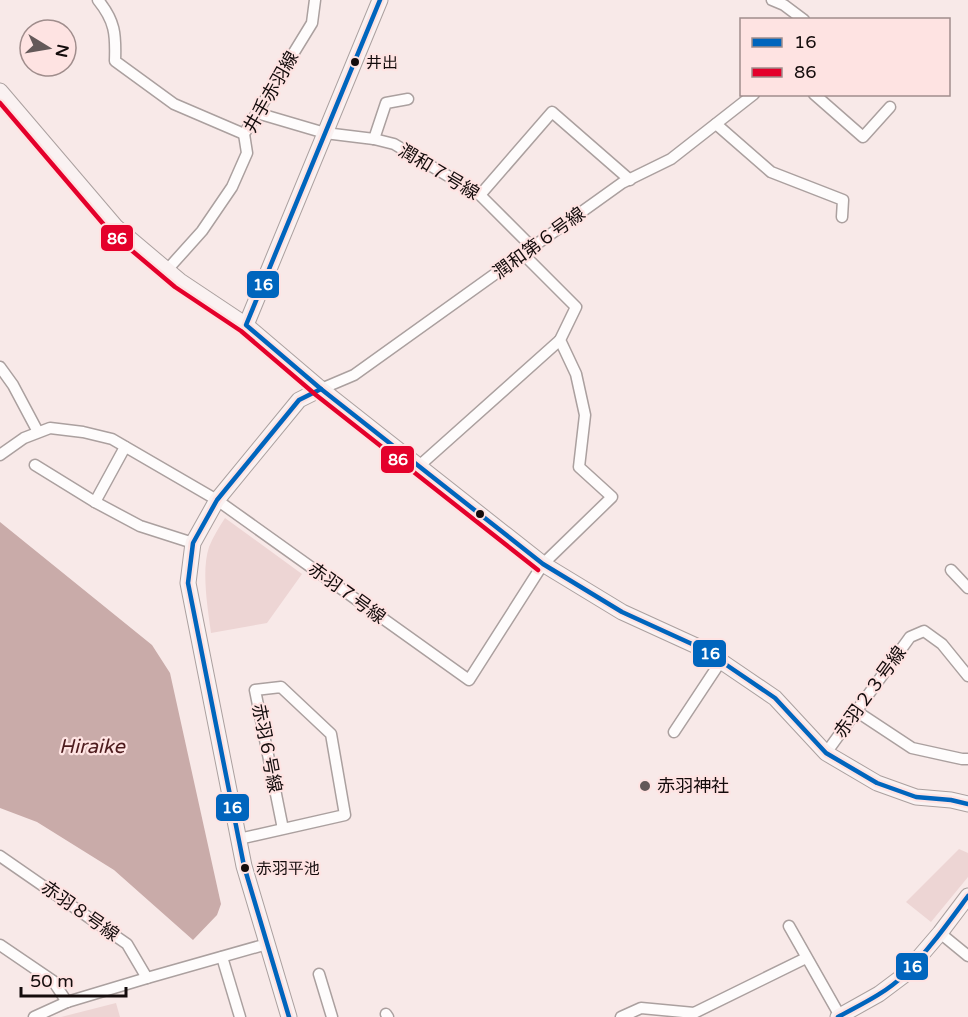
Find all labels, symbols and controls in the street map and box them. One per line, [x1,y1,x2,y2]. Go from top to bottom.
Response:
north arrow [18,18,78,78]
legend [740,18,950,96]
text: 16 [794,31,817,53]
text: N [51,42,73,59]
street label: 井手赤羽線 [239,48,303,136]
place label: 井出 [366,53,398,73]
marker: 井出 [349,56,361,68]
text: 86 [794,61,817,83]
street label: 潤和７号線 [395,139,483,205]
street label: 潤和第６号線 [489,202,589,284]
line badge: 86 [100,224,134,252]
text: 86 [107,229,127,249]
line badge: 16 [246,270,280,299]
text: 16 [253,275,273,295]
line badge: 86 [380,445,415,474]
text: 86 [388,450,408,470]
unlabelled marker [474,508,486,520]
street label: 赤羽７号線 [304,558,390,628]
line badge: 16 [692,639,727,668]
street label: 赤羽２３号線 [829,642,911,742]
text: 16 [700,644,720,664]
street label: 赤羽６号線 [248,702,286,794]
water label: Hiraike [59,735,127,759]
place label: 赤羽神社 [657,775,729,797]
marker: 赤羽神社 [638,779,652,793]
line badge: 16 [215,793,250,822]
text: 16 [222,798,242,818]
place label: 赤羽平池 [256,859,320,879]
marker: 赤羽平池 [239,862,251,874]
street label: 赤羽８号線 [37,876,123,946]
line badge: 16 [895,952,929,981]
text: 16 [902,957,922,977]
scale bar [21,960,126,998]
text: 50 m [30,970,74,992]

